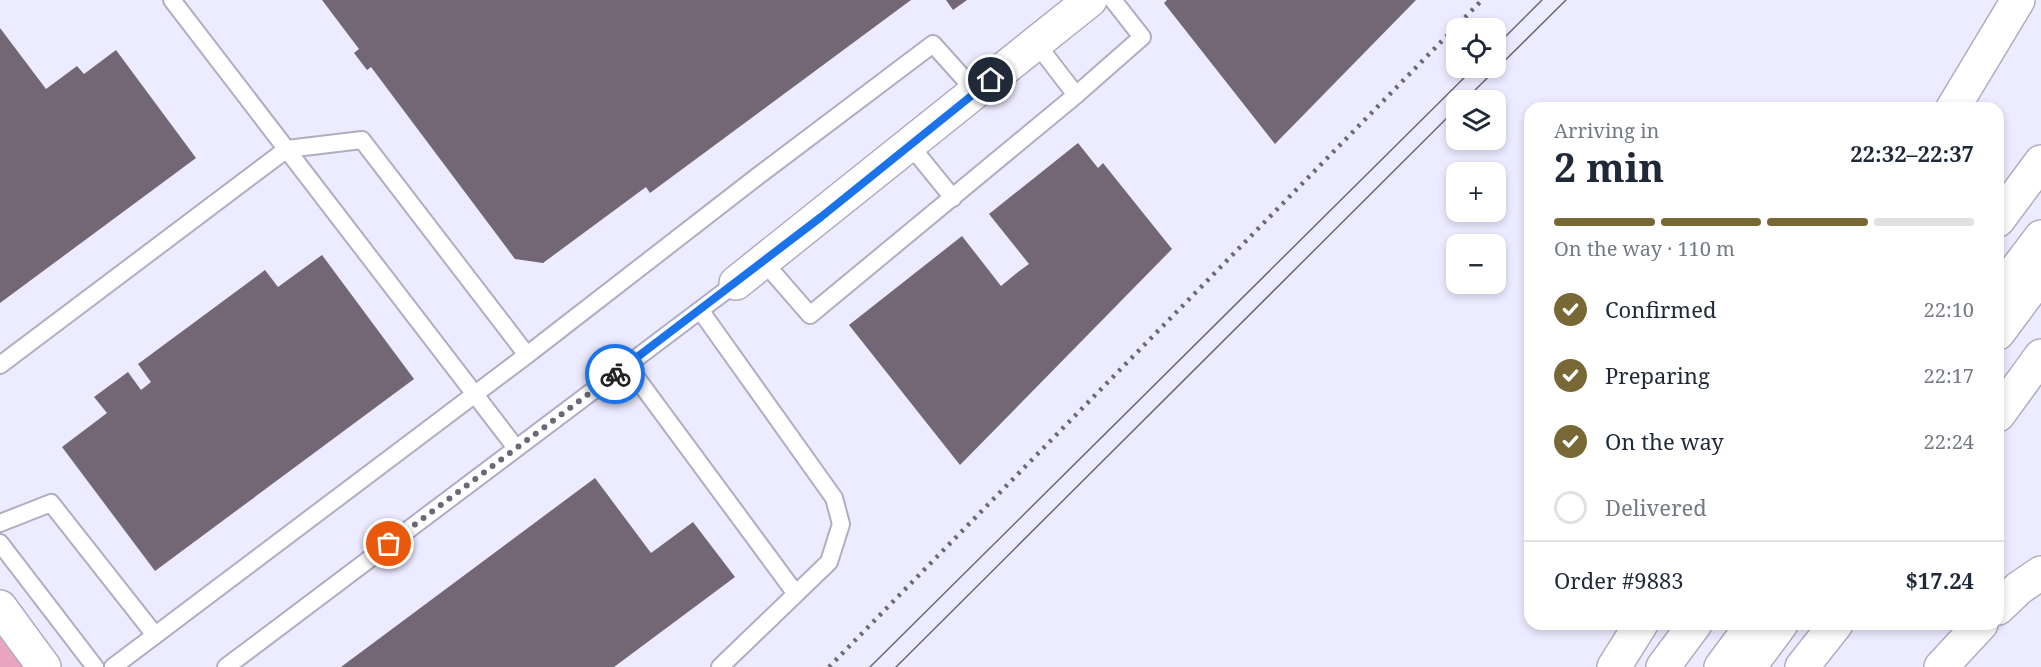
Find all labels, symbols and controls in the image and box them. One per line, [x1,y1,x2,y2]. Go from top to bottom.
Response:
map controls [1446,18,1506,294]
button: locate [1446,18,1506,78]
pin [965,54,1016,105]
icon: home [974,63,1007,96]
button: layers [1446,90,1506,150]
text: Arriving in [1554,117,1659,144]
text: 22:32–22:37 [1850,138,1974,168]
text: 2 min [1554,140,1664,193]
button: + [1446,162,1506,222]
button: − [1446,234,1506,294]
text: On the way · 110 m [1554,235,1735,262]
icon: check [1554,293,1587,326]
text: Confirmed [1605,294,1716,324]
text: 22:10 [1924,296,1974,323]
courier [585,344,645,404]
icon: bike [599,358,632,391]
icon: check [1554,359,1587,392]
text: Preparing [1605,360,1710,390]
text: 22:17 [1924,362,1974,389]
icon: check [1554,425,1587,458]
text: On the way [1605,426,1724,456]
text: 22:24 [1924,428,1974,455]
text: Delivered [1605,492,1707,522]
pin [363,518,414,569]
icon: bag [372,527,405,560]
text: Order #9883 [1554,565,1684,595]
text: $17.24 [1905,565,1974,595]

